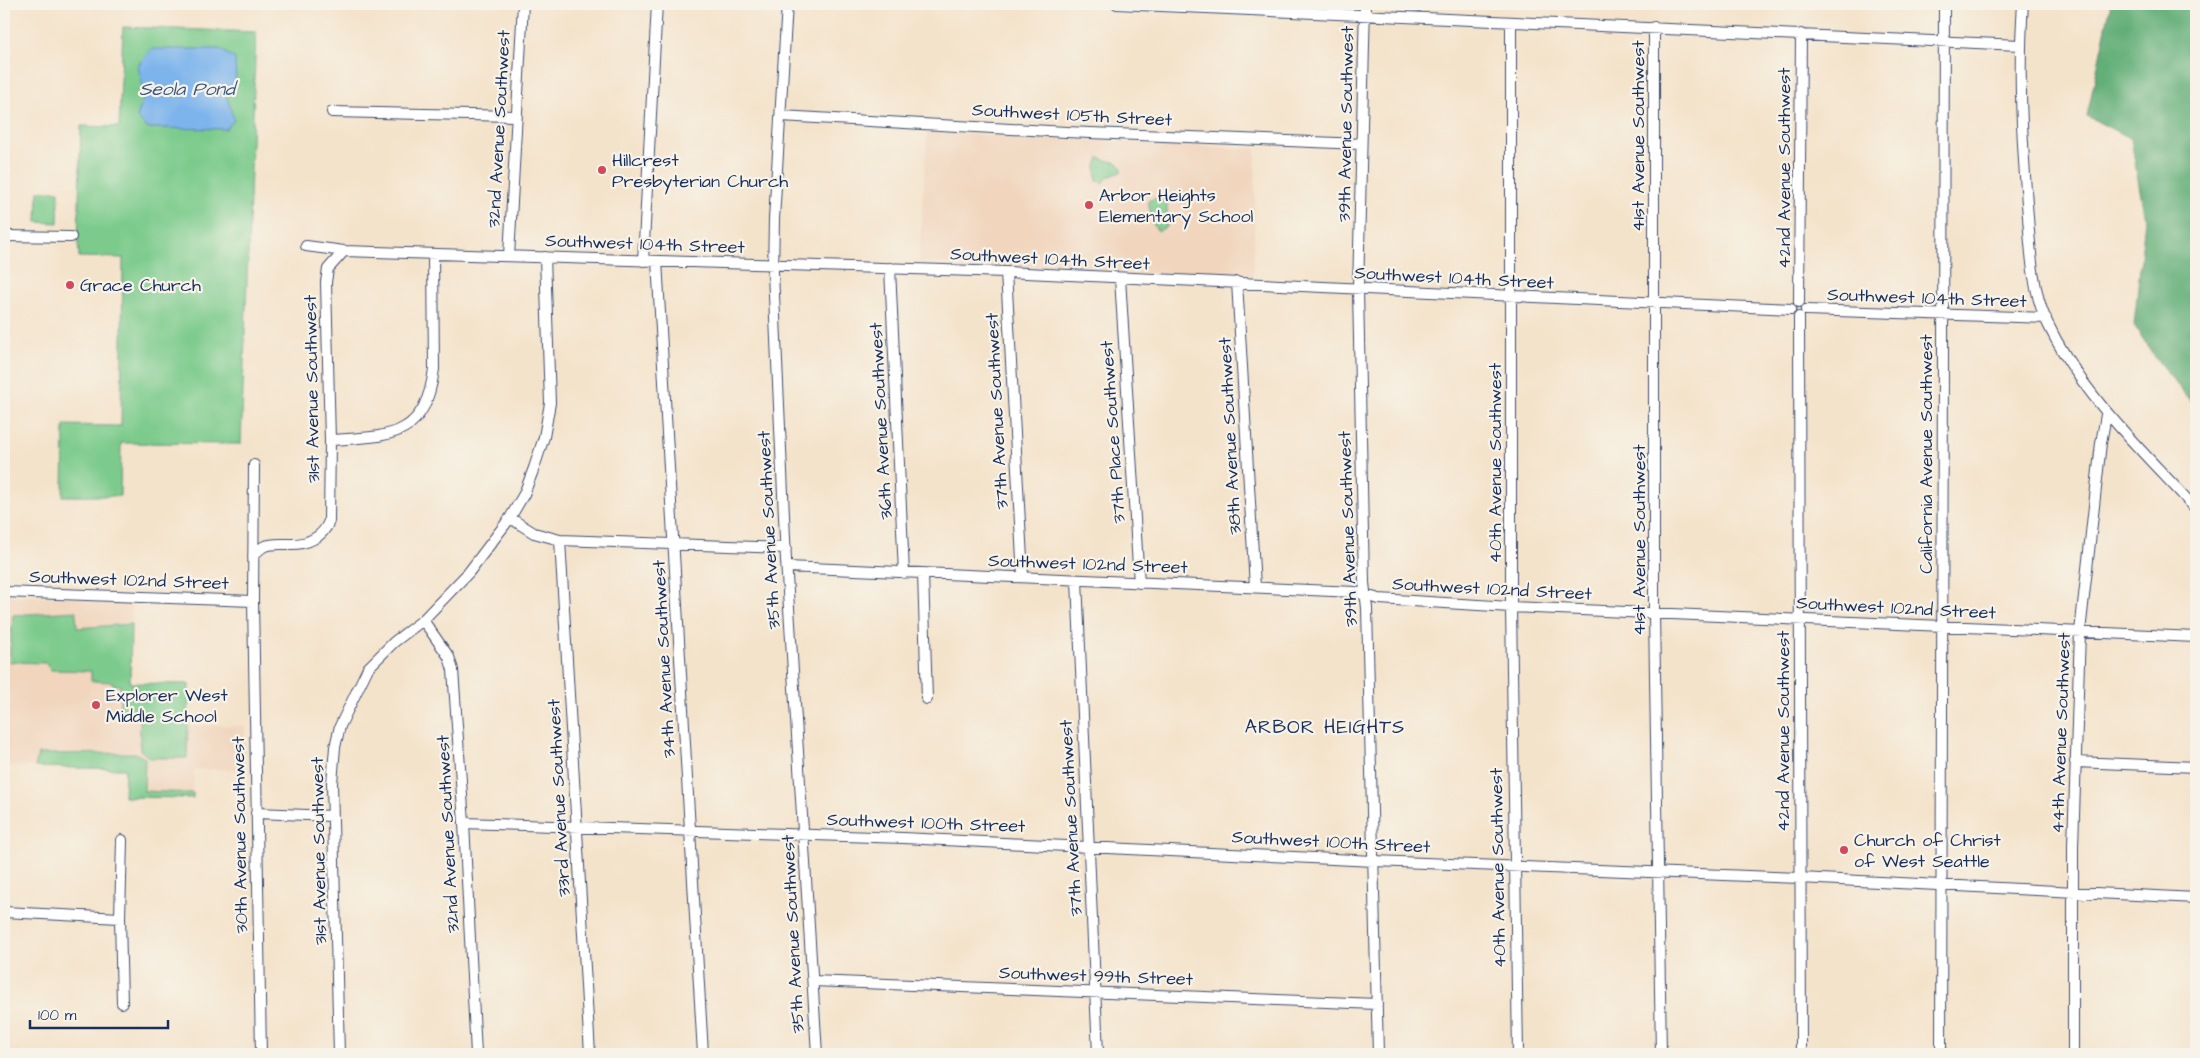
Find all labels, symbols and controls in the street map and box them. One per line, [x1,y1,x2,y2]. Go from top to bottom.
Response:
street label: 39th Avenue Southwest [1332,25,1360,222]
street label: 32nd Avenue Southwest [481,29,517,229]
street label: 41st Avenue Southwest [1626,40,1651,232]
street label: 42nd Avenue Southwest [1772,67,1797,269]
water label: Seola Pond [139,76,239,103]
street label: Southwest 105th Street [971,97,1173,133]
place label: Hillcrest Presbyterian Church [612,148,788,195]
marker: Hillcrest Presbyterian Church [596,164,608,176]
place label: Arbor Heights Elementary School [1099,183,1254,230]
marker: Arbor Heights Elementary School [1083,199,1095,211]
street label: Southwest 104th Street [545,228,746,260]
street label: Southwest 104th Street [950,241,1151,277]
street label: Southwest 104th Street [1354,260,1555,296]
place label: Grace Church [80,273,201,298]
marker: Grace Church [64,279,76,291]
street label: Southwest 104th Street [1827,282,2028,314]
street label: 31st Avenue Southwest [298,294,326,483]
street label: 37th Avenue Southwest [979,311,1015,510]
street label: 36th Avenue Southwest [863,321,899,520]
street label: California Avenue Southwest [1914,333,1939,574]
street label: 38th Avenue Southwest [1212,336,1248,535]
street label: 37th Place Southwest [1094,339,1132,524]
street label: 40th Avenue Southwest [1483,362,1508,563]
street label: 35th Avenue Southwest [751,429,787,630]
street label: 39th Avenue Southwest [1332,430,1364,627]
street label: 41st Avenue Southwest [1627,444,1652,636]
street label: Southwest 102nd Street [988,548,1189,580]
street label: 34th Avenue Southwest [646,559,682,759]
street label: Southwest 102nd Street [29,564,230,596]
street label: Southwest 102nd Street [1392,571,1593,607]
street label: Southwest 102nd Street [1796,590,1997,626]
street label: 42nd Avenue Southwest [1771,630,1796,832]
street label: 44th Avenue Southwest [2045,631,2077,834]
place label: Explorer West Middle School [106,683,229,729]
street label: 33rd Avenue Southwest [541,698,577,898]
marker: Explorer West Middle School [90,699,102,711]
district label: ARBOR HEIGHTS [1245,714,1405,741]
street label: 37th Avenue Southwest [1053,718,1089,917]
street label: 32nd Avenue Southwest [430,734,466,934]
street label: 30th Avenue Southwest [226,735,254,934]
street label: 31st Avenue Southwest [305,756,333,945]
street label: 40th Avenue Southwest [1484,767,1512,968]
street label: Southwest 100th Street [826,807,1026,839]
street label: Southwest 100th Street [1231,824,1432,860]
place label: Church of Christ of West Seattle [1854,828,2002,874]
street label: 35th Avenue Southwest [775,833,811,1034]
marker: Church of Christ of West Seattle [1838,844,1850,856]
street label: Southwest 99th Street [998,960,1194,992]
scale bar [30,998,168,1030]
text: 100 m [38,1005,77,1026]

